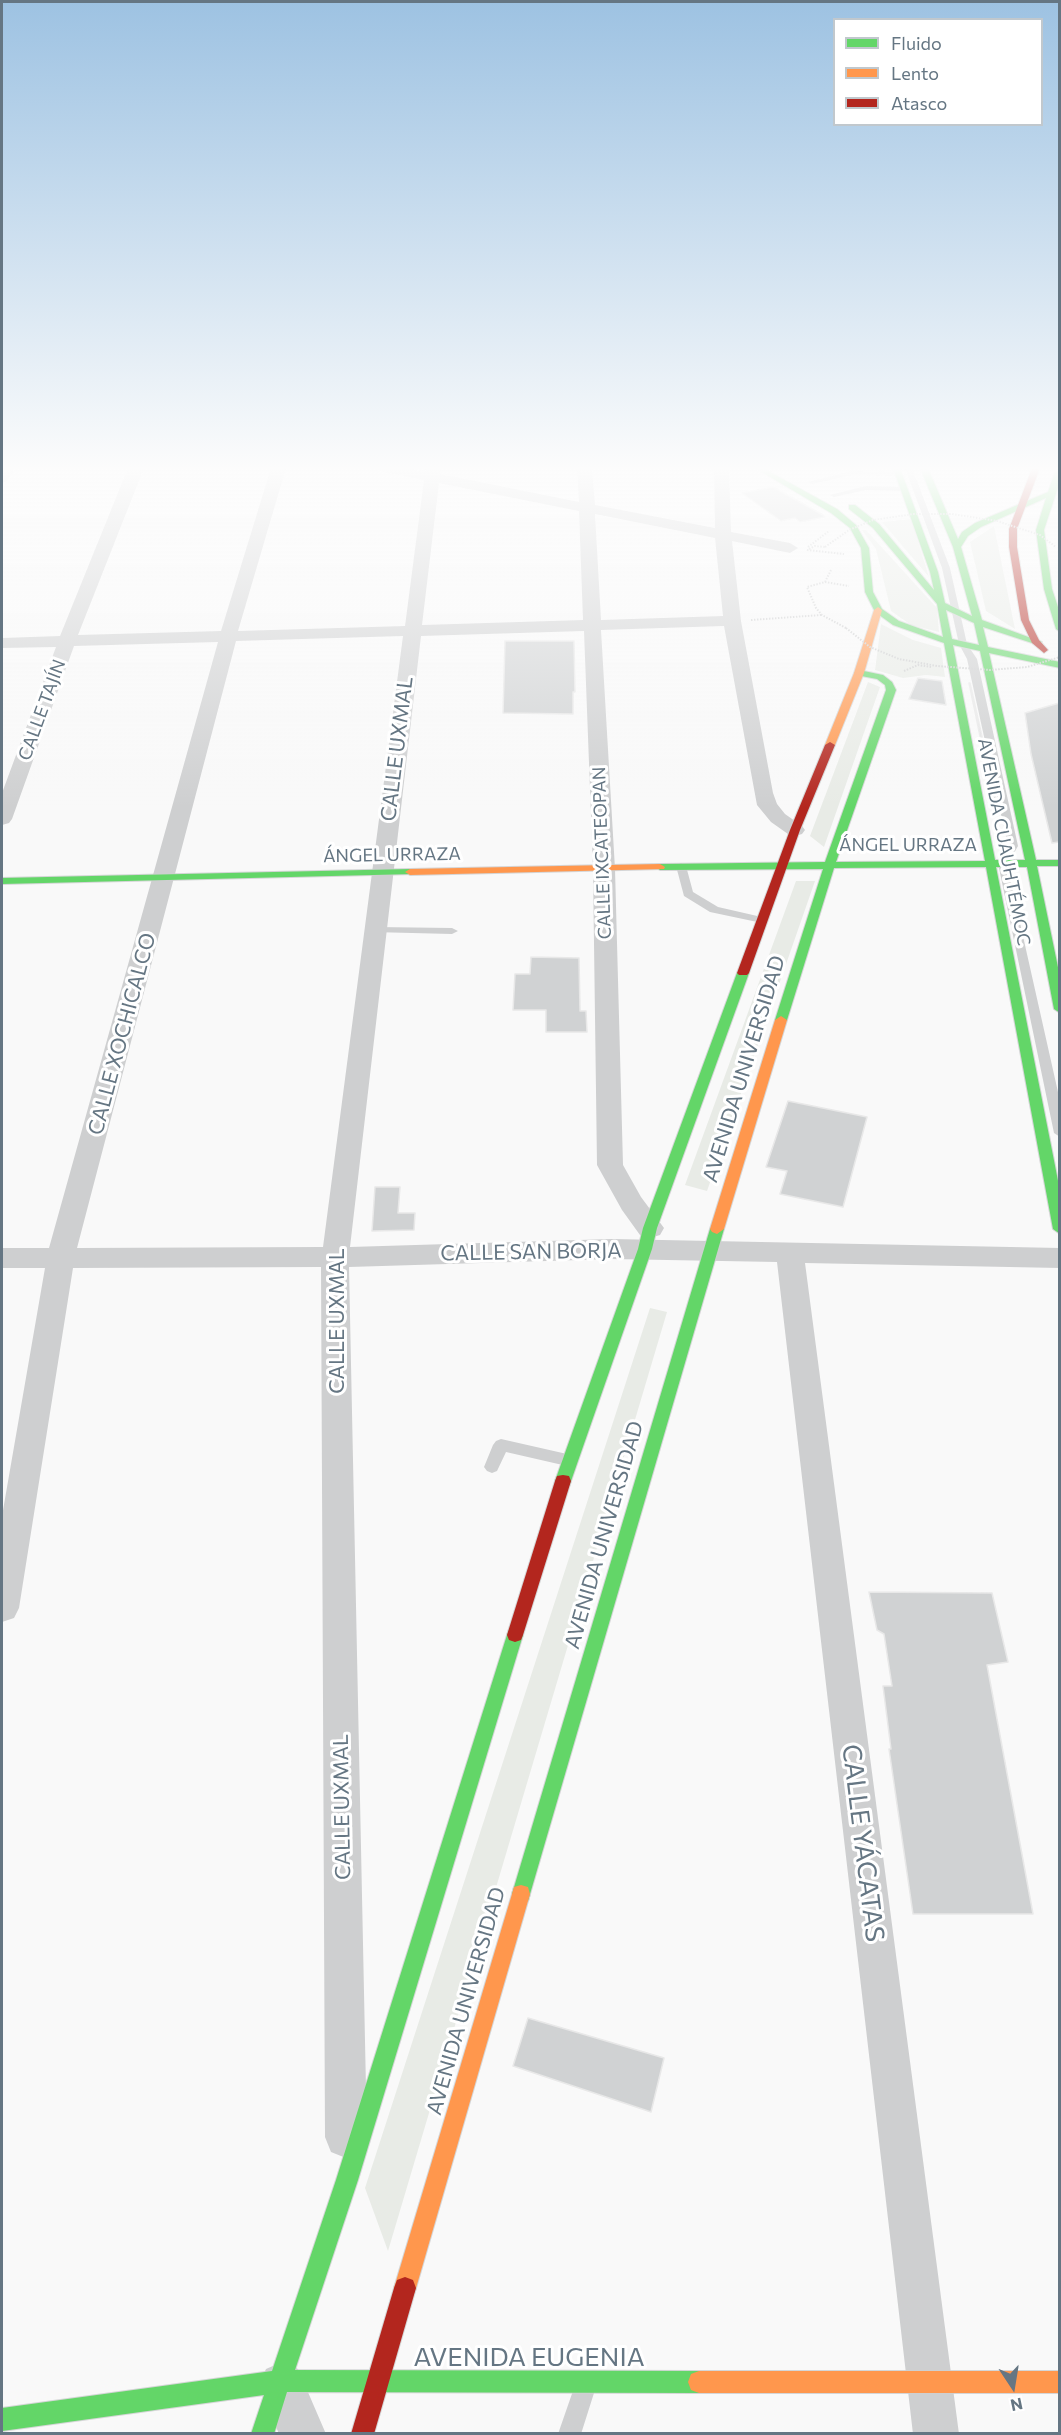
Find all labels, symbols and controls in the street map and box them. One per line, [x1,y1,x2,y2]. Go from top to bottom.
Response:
legend [833,18,1043,126]
text: Fluido [891,32,942,54]
text: Lento [891,62,939,84]
text: Atasco [891,92,947,114]
street label: CALLE TAJÍN [14,657,70,763]
street label: CALLE UXMAL [376,675,418,823]
street label: AVENIDA CUAUHTÉMOC [973,736,1035,948]
street label: CALLE IXCATEOPAN [588,766,616,940]
street label: ÁNGEL URRAZA [839,834,977,856]
street label: ÁNGEL URRAZA [323,843,461,867]
street label: CALLE XOCHICALCO [83,930,161,1138]
street label: AVENIDA UNIVERSIDAD [697,953,791,1185]
street label: CALLE SAN BORJA [440,1238,622,1266]
street label: CALLE UXMAL [324,1248,350,1394]
street label: AVENIDA UNIVERSIDAD [559,1418,649,1652]
street label: CALLE UXMAL [328,1734,356,1880]
street label: CALLE YÁCATAS [835,1742,891,1944]
street label: AVENIDA UNIVERSIDAD [421,1884,511,2118]
street label: AVENIDA EUGENIA [413,2341,645,2373]
north arrow [983,2357,1043,2417]
text: N [1009,2395,1025,2416]

